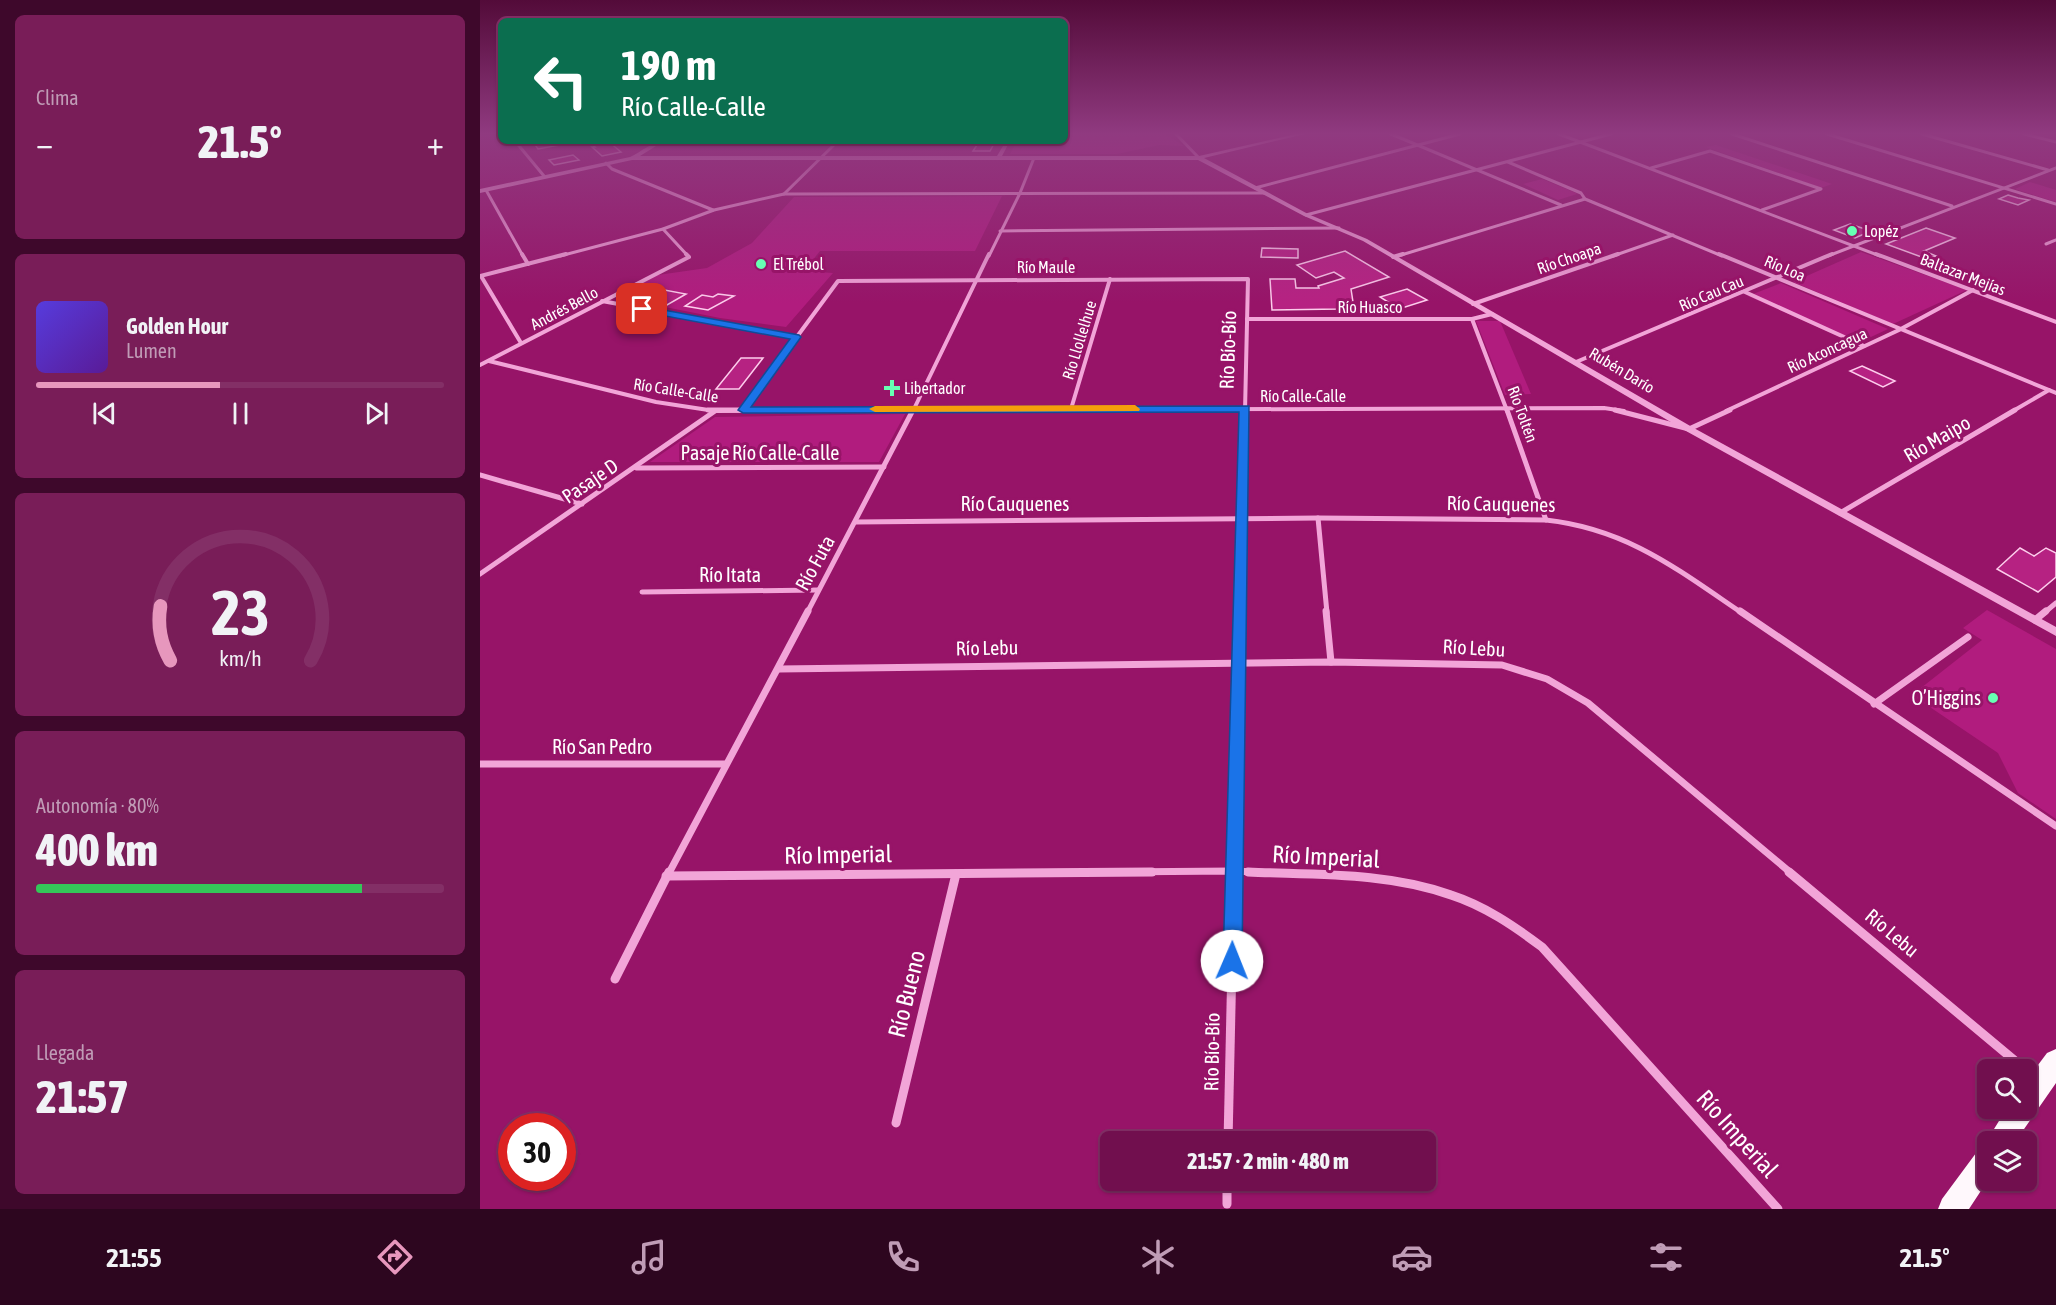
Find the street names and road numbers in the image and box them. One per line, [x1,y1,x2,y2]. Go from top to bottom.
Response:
street label: Río Choapa [1535,239,1604,278]
street label: Baltazar Mejías [1917,249,2008,300]
street label: Río Loa [1762,251,1808,285]
street label: Río Maule [1017,258,1075,276]
street label: Río Cau Cau [1676,271,1746,315]
street label: Andrés Bello [527,283,601,333]
street label: Río Llollelhue [1058,298,1100,382]
street label: Río Huasco [1338,298,1402,316]
street label: Río Bío-Bío [1215,310,1240,390]
street label: Río Aconcagua [1784,324,1870,377]
street label: Rubén Darío [1586,344,1658,396]
street label: Río Calle-Calle [632,374,720,406]
street label: Río Toltén [1505,383,1541,445]
street label: Río Calle-Calle [1260,387,1346,405]
street label: Río Maipo [1899,410,1974,467]
street label: Pasaje Río Calle-Calle [681,441,839,464]
street label: Pasaje D [557,454,622,508]
street label: Río Cauquenes [1446,491,1556,516]
street label: Río Cauquenes [961,492,1069,515]
street label: Río Futa [790,531,839,594]
street label: Río Itata [699,563,761,586]
street label: Río Lebu [1442,634,1506,661]
street label: Río Lebu [955,635,1019,660]
street label: Río San Pedro [552,735,652,758]
street label: Río Imperial [784,840,893,869]
street label: Río Imperial [1271,840,1381,873]
street label: Río Lebu [1861,904,1924,962]
street label: Río Bueno [883,947,930,1040]
street label: Río Bío-Bío [1199,1012,1224,1092]
street label: Río Imperial [1691,1085,1784,1183]

